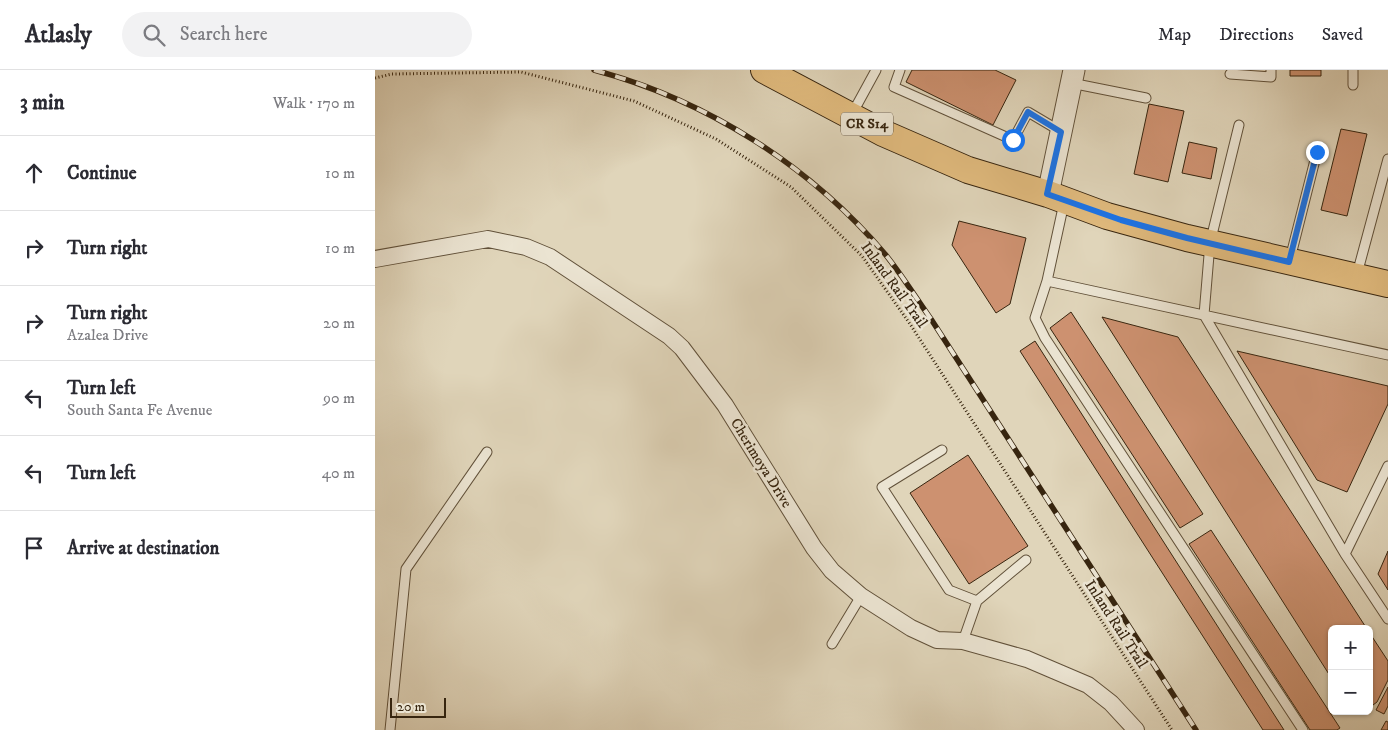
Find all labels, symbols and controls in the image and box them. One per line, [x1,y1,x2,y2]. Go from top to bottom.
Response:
search box [122,12,472,57]
text: Atlasly [25,20,92,50]
icon: search [140,21,168,49]
text: Search here [180,23,268,46]
text: Map [1158,24,1191,46]
text: Directions [1219,24,1294,46]
text: Saved [1322,24,1363,46]
text: 3 min [20,90,65,116]
text: Walk · 170 m [273,93,355,113]
road number: CR S14 [841,112,893,136]
route start [1002,129,1025,152]
route end [1306,141,1329,164]
icon: ahead [20,159,48,187]
text: Continue [67,162,137,185]
text: 10 m [325,163,355,183]
icon: right [20,234,48,262]
text: Turn right [67,237,147,260]
text: 10 m [325,238,355,258]
street label: Inland Rail Trail [856,238,932,332]
text: Turn right [67,302,147,325]
icon: right [20,309,48,337]
text: 20 m [323,313,355,333]
text: Azalea Drive [67,325,148,345]
text: Turn left [67,377,136,400]
icon: left [20,384,48,412]
text: 90 m [323,388,355,408]
text: South Santa Fe Avenue [67,400,212,420]
street label: Cherimoya Drive [726,415,796,511]
icon: left [20,459,48,487]
text: Turn left [67,462,136,485]
text: 40 m [322,463,355,483]
icon: arrive [20,534,48,562]
text: Arrive at destination [67,537,219,560]
street label: Inland Rail Trail [1080,576,1152,672]
map controls [1328,625,1373,715]
button: + [1328,625,1373,670]
button: − [1328,670,1373,715]
scale bar [390,695,446,718]
text: 20 m [397,698,425,716]

